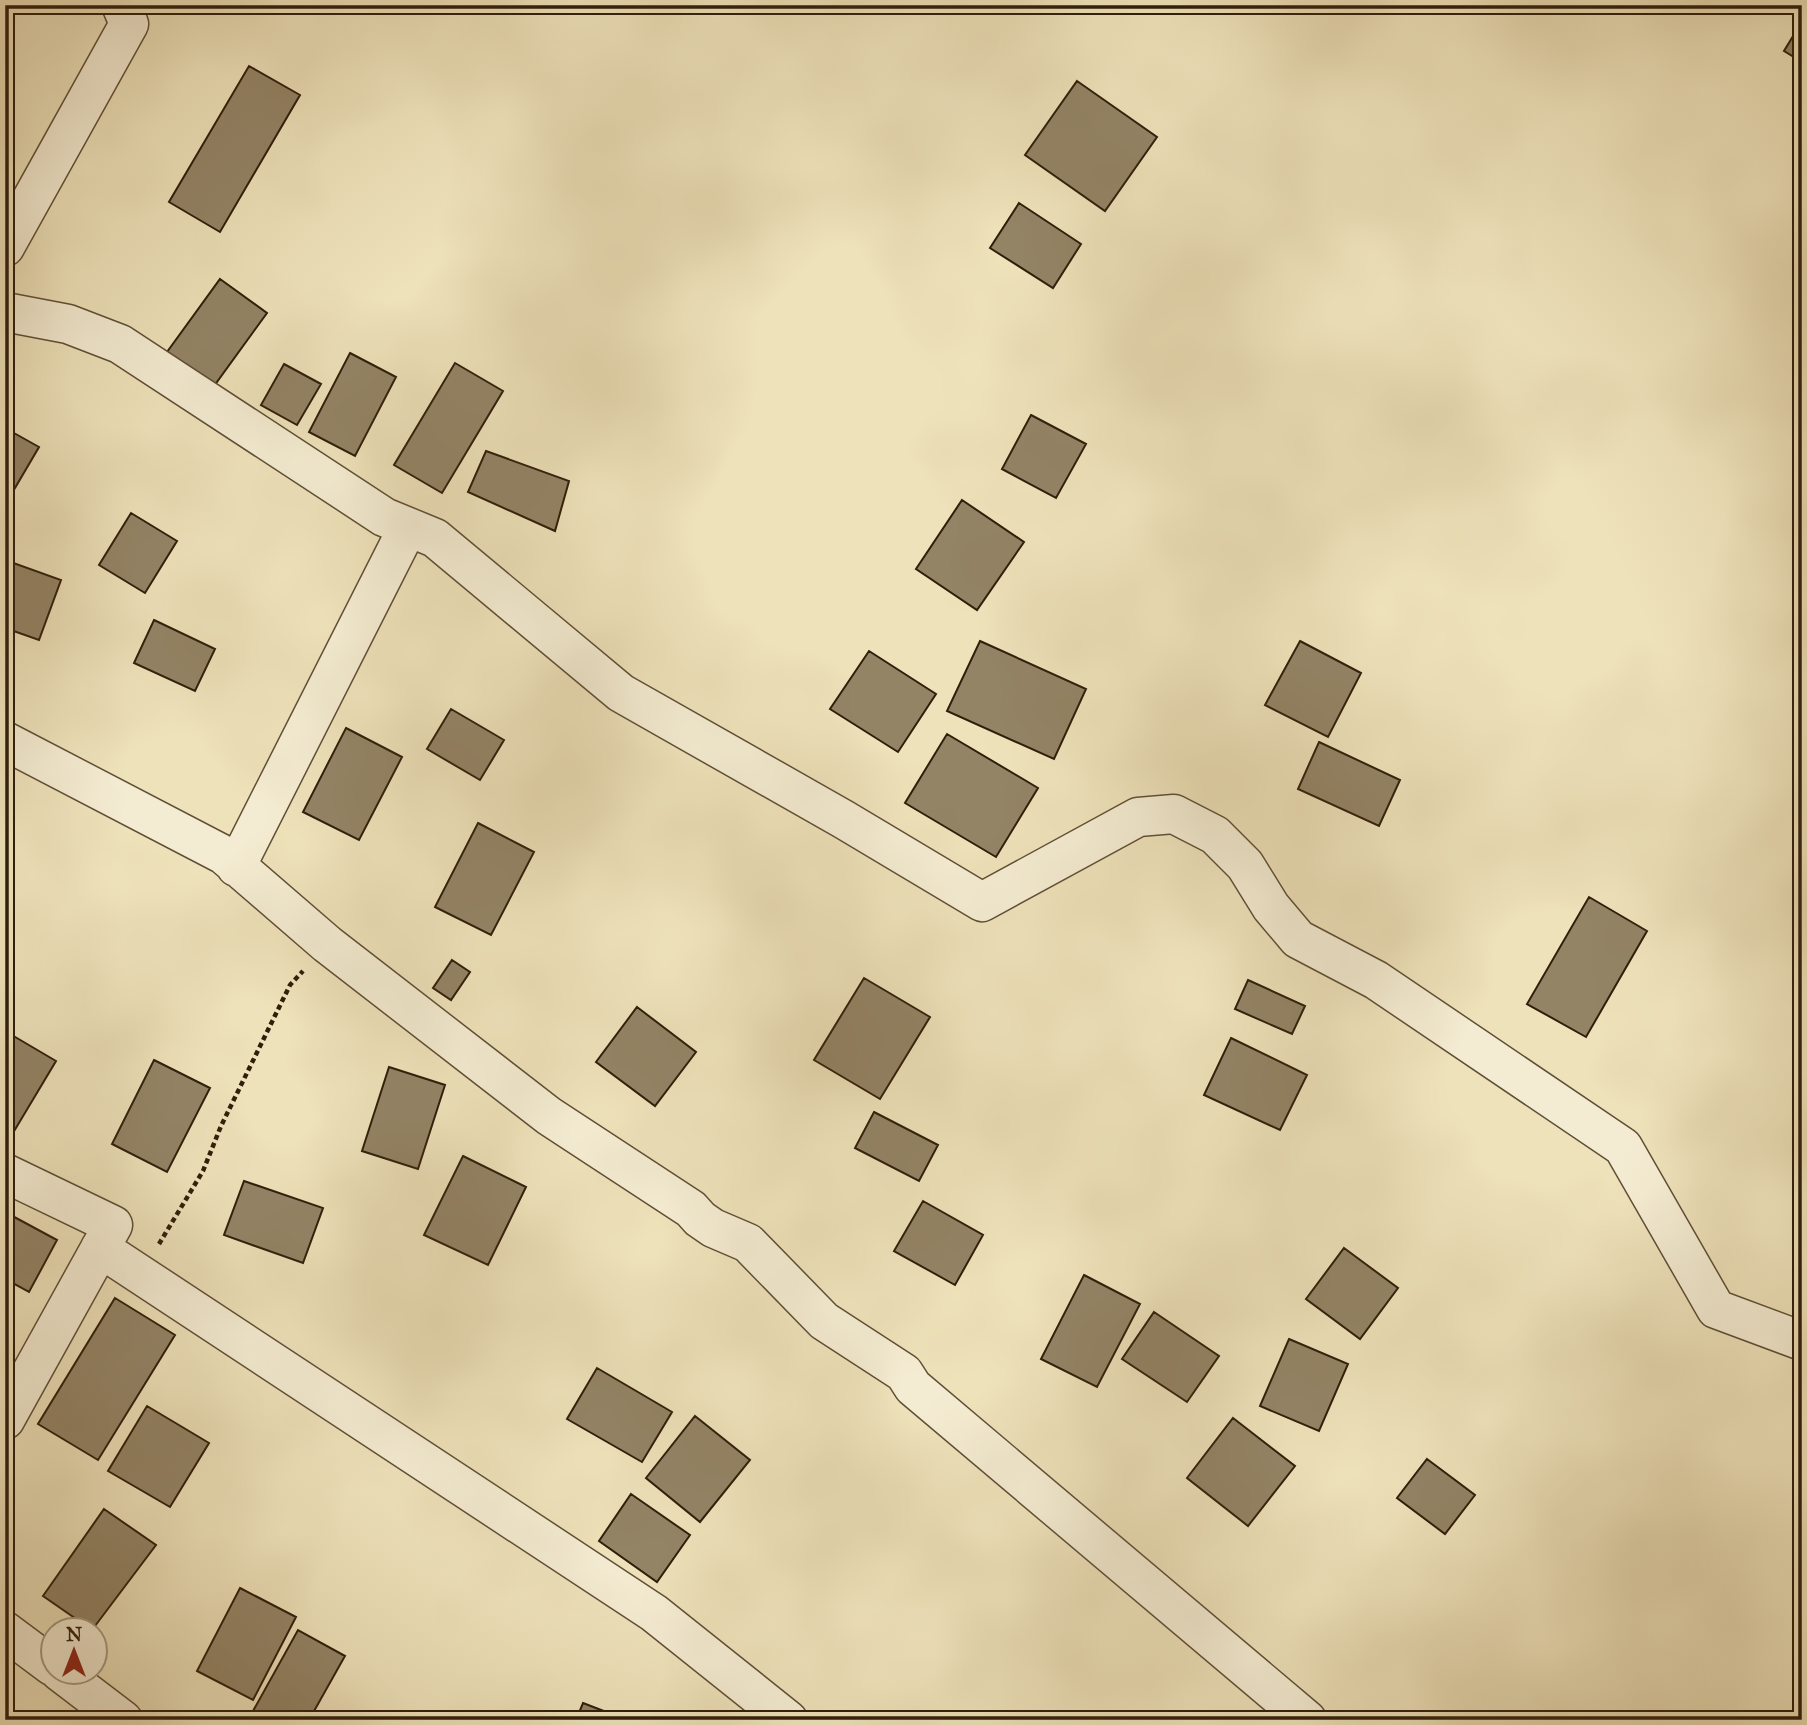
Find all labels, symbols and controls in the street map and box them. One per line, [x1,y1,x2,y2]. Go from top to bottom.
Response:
north arrow [38,1616,108,1686]
text: N [66,1623,82,1646]

